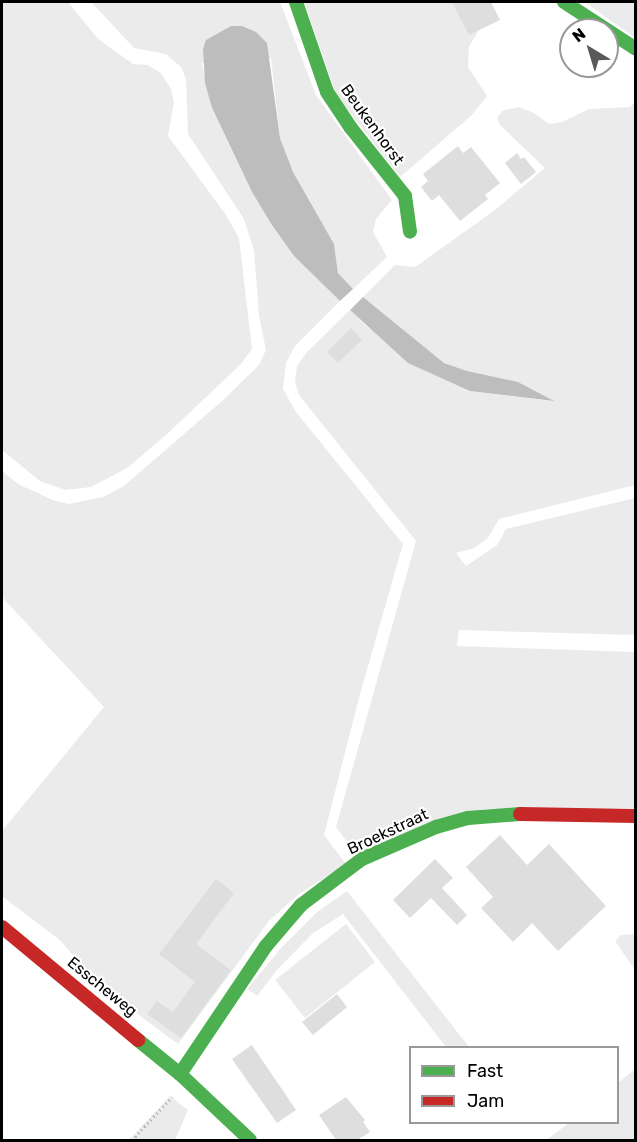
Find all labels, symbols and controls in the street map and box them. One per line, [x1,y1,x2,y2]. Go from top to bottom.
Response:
north arrow [559,18,619,78]
text: N [568,24,589,46]
street label: Beukenhorst [336,81,408,169]
street label: Broekstraat [344,805,432,859]
street label: Esscheweg [63,953,141,1021]
legend [409,1046,619,1124]
text: Fast [467,1060,503,1082]
text: Jam [467,1090,504,1112]

